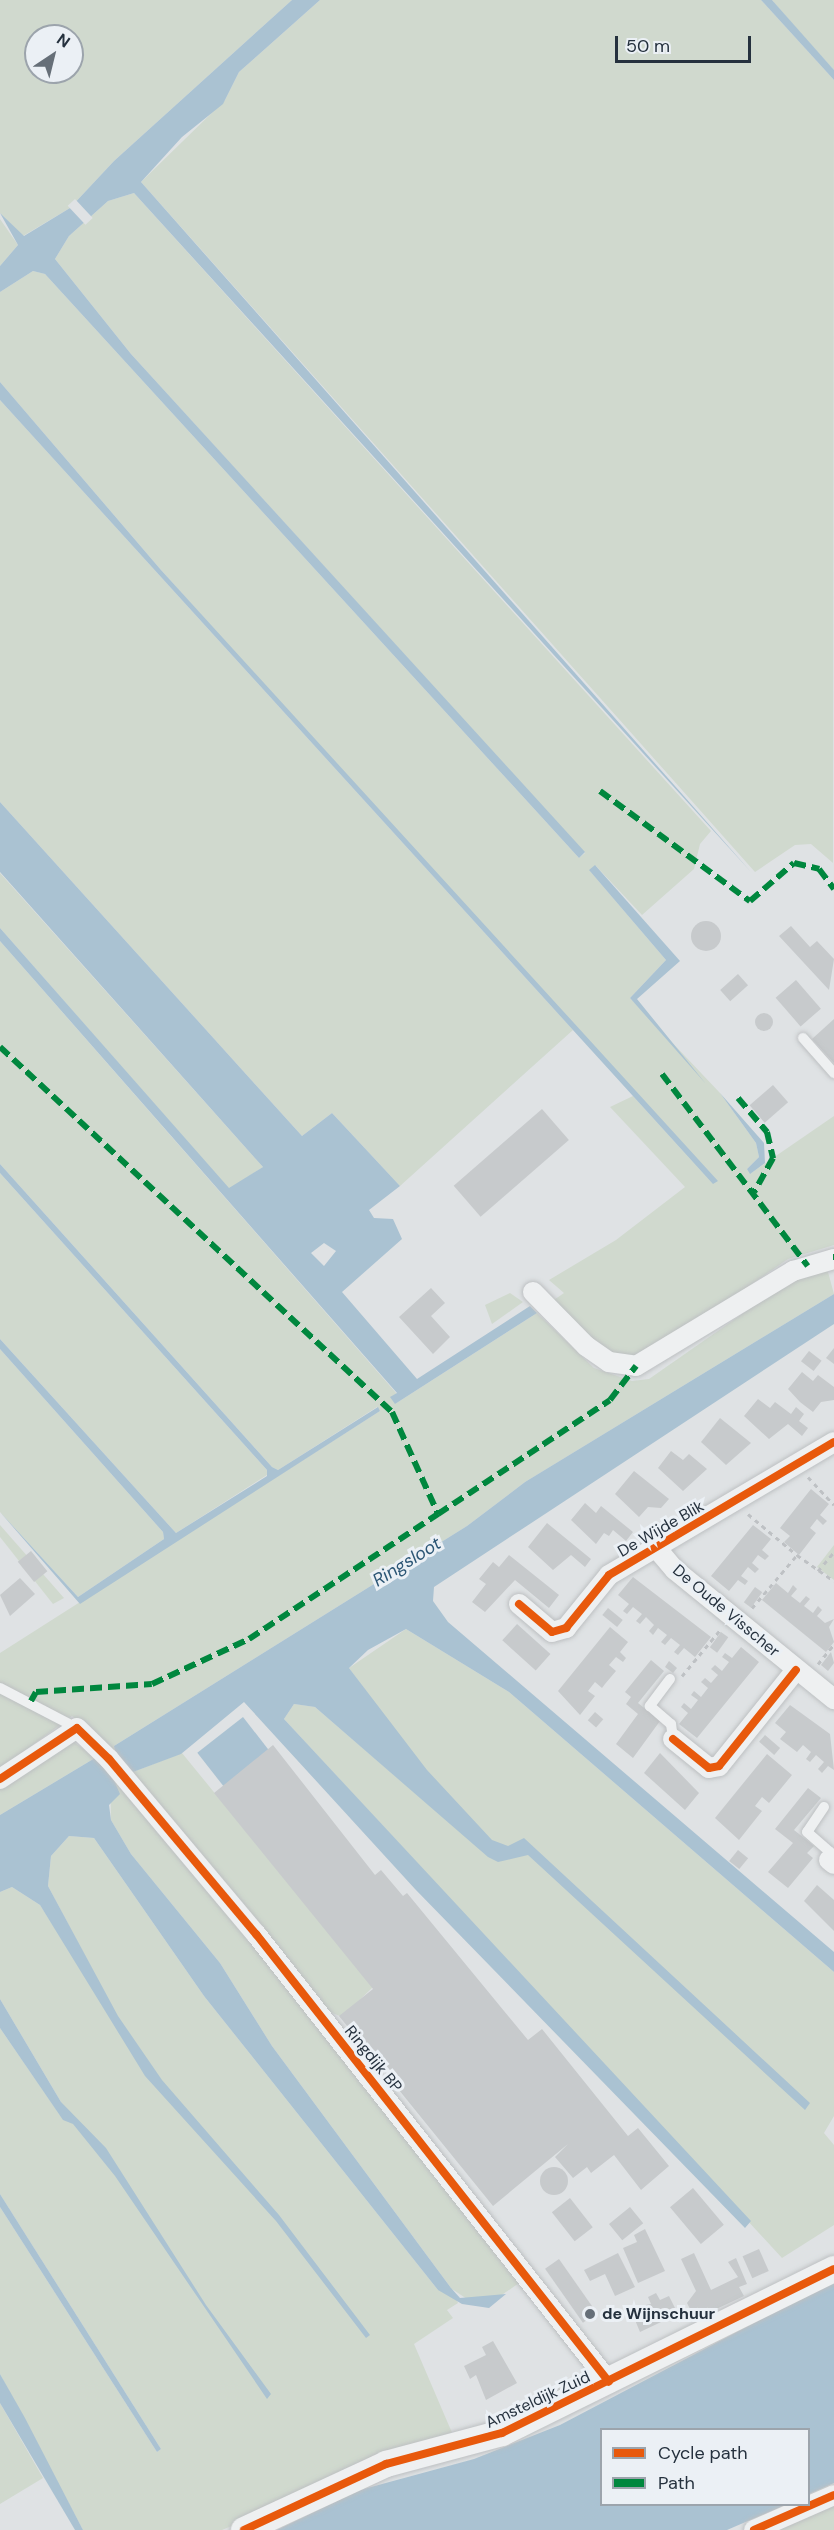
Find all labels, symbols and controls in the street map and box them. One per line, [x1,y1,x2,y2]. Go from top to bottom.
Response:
north arrow [24,24,84,84]
scale bar [618,24,754,62]
text: N [53,29,74,52]
text: 50 m [626,34,670,58]
street label: De Wijde Blik [615,1497,707,1561]
water label: Ringsloot [369,1533,445,1591]
street label: De Oude Visscher [669,1561,783,1661]
street label: Ringdijk BP [340,2022,406,2096]
place label: de Wijnschuur [602,2304,715,2324]
marker: de Wijnschuur [583,2307,597,2321]
street label: Amsteldijk Zuid [483,2367,593,2433]
legend [600,2428,810,2506]
text: Cycle path [658,2441,748,2465]
text: Path [658,2471,695,2495]

